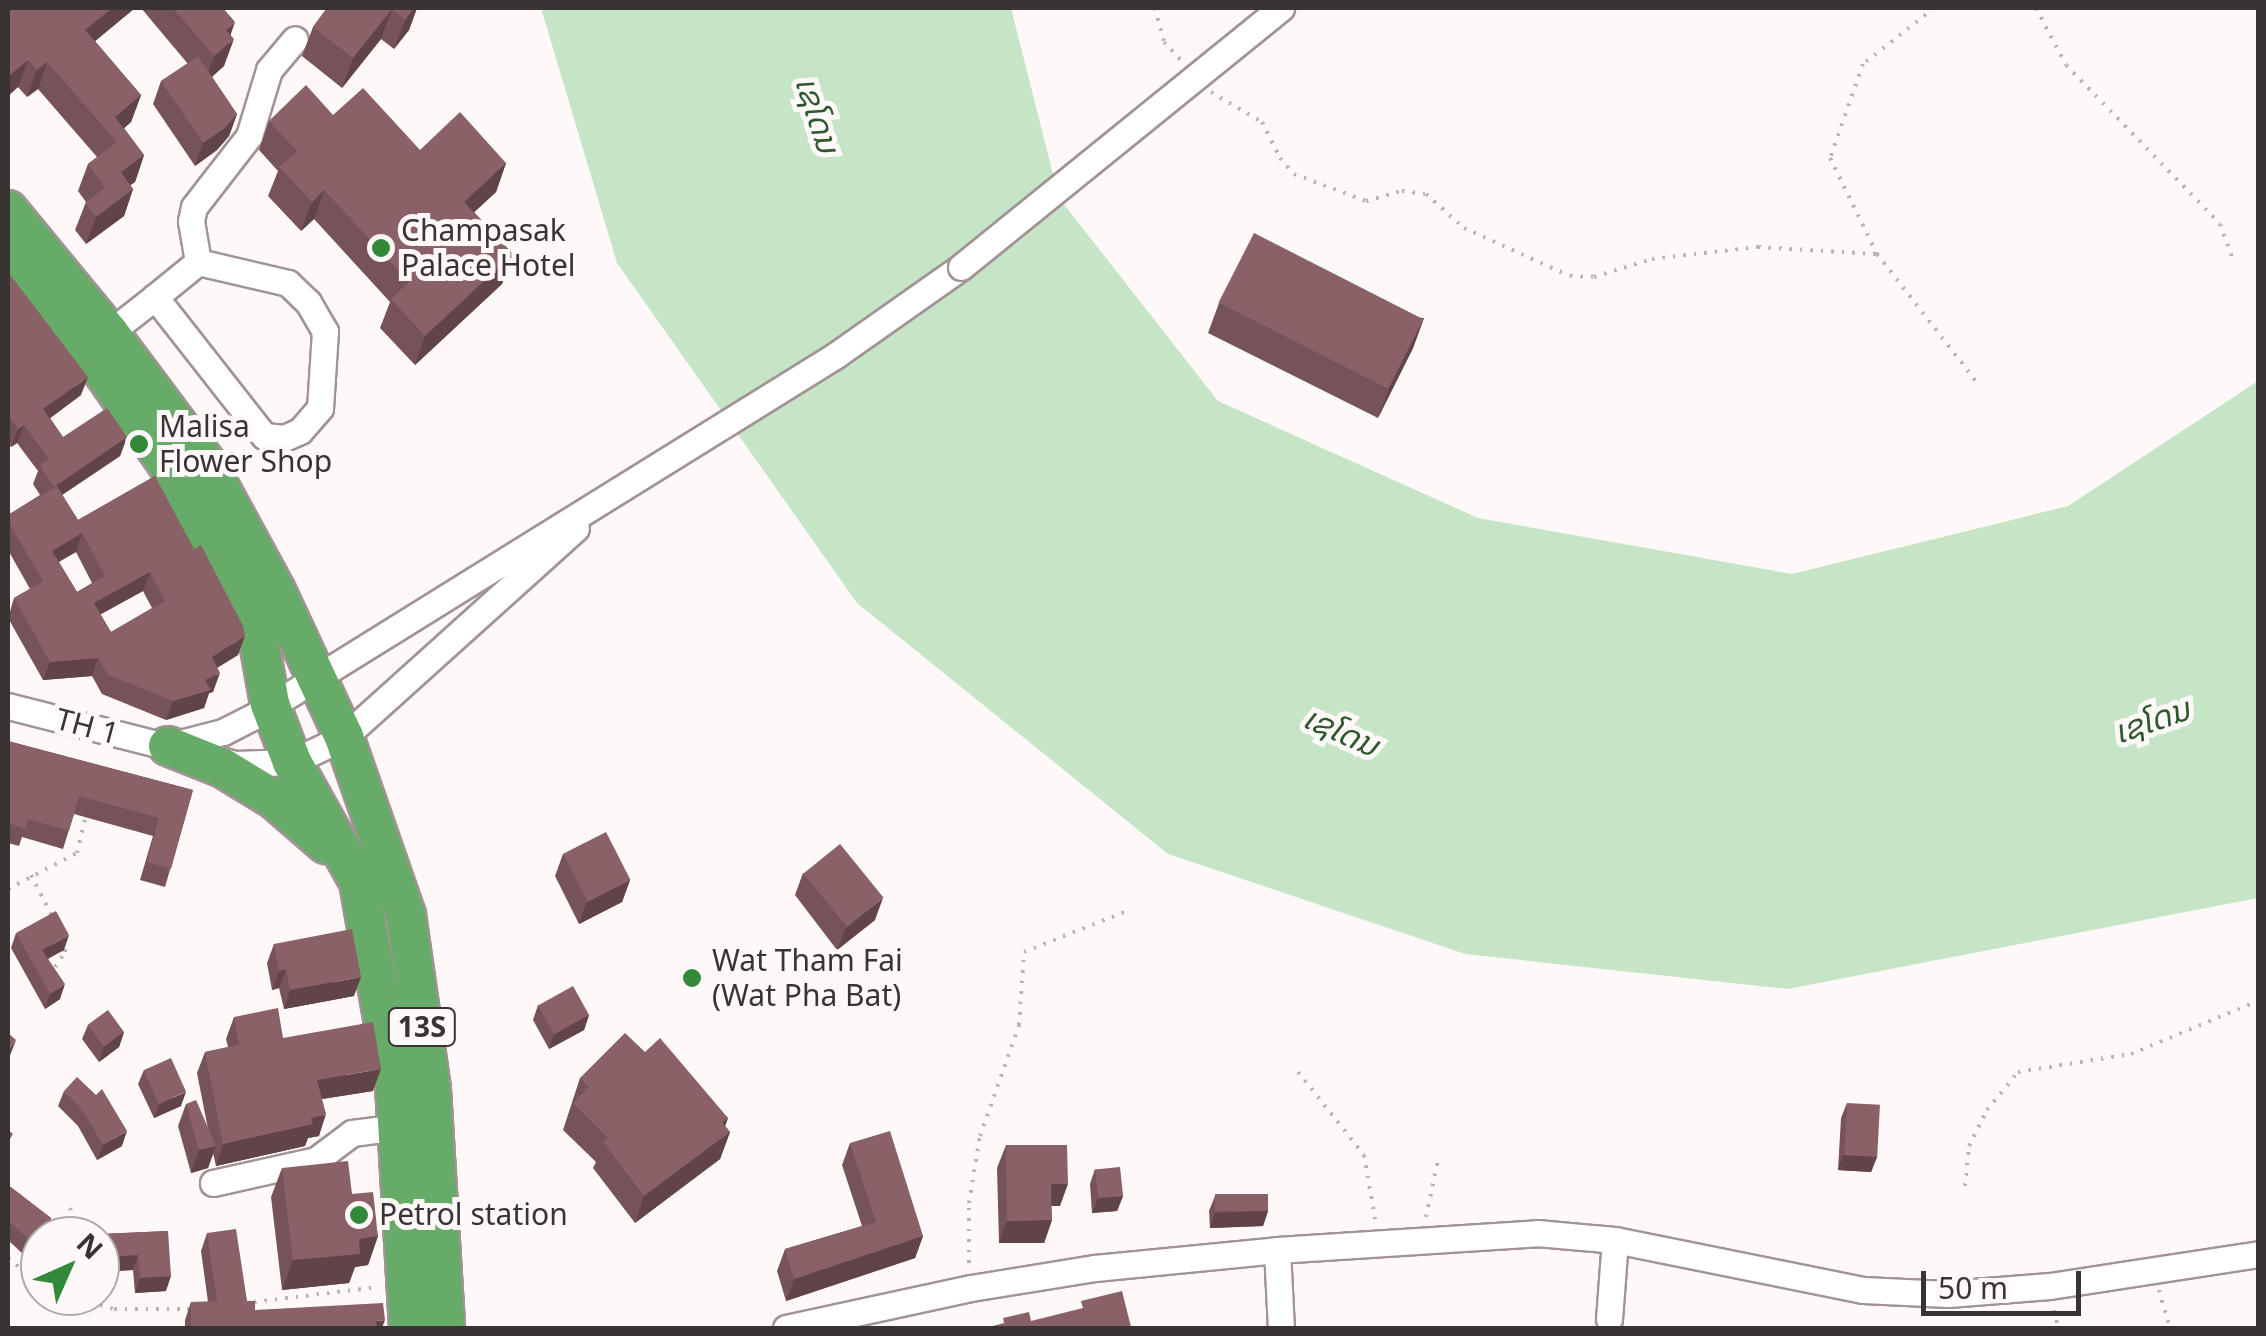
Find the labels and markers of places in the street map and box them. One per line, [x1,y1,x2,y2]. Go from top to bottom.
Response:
place label: Champasak Palace Hotel [401,213,576,284]
marker: Champasak Palace Hotel [370,237,392,259]
place label: Malisa Flower Shop [159,409,332,480]
marker: Malisa Flower Shop [128,433,150,455]
place label: Wat Tham Fai (Wat Pha Bat) [712,943,903,1014]
marker: Wat Tham Fai (Wat Pha Bat) [681,967,703,989]
place label: Petrol station [379,1197,568,1233]
marker: Petrol station [348,1204,370,1226]

